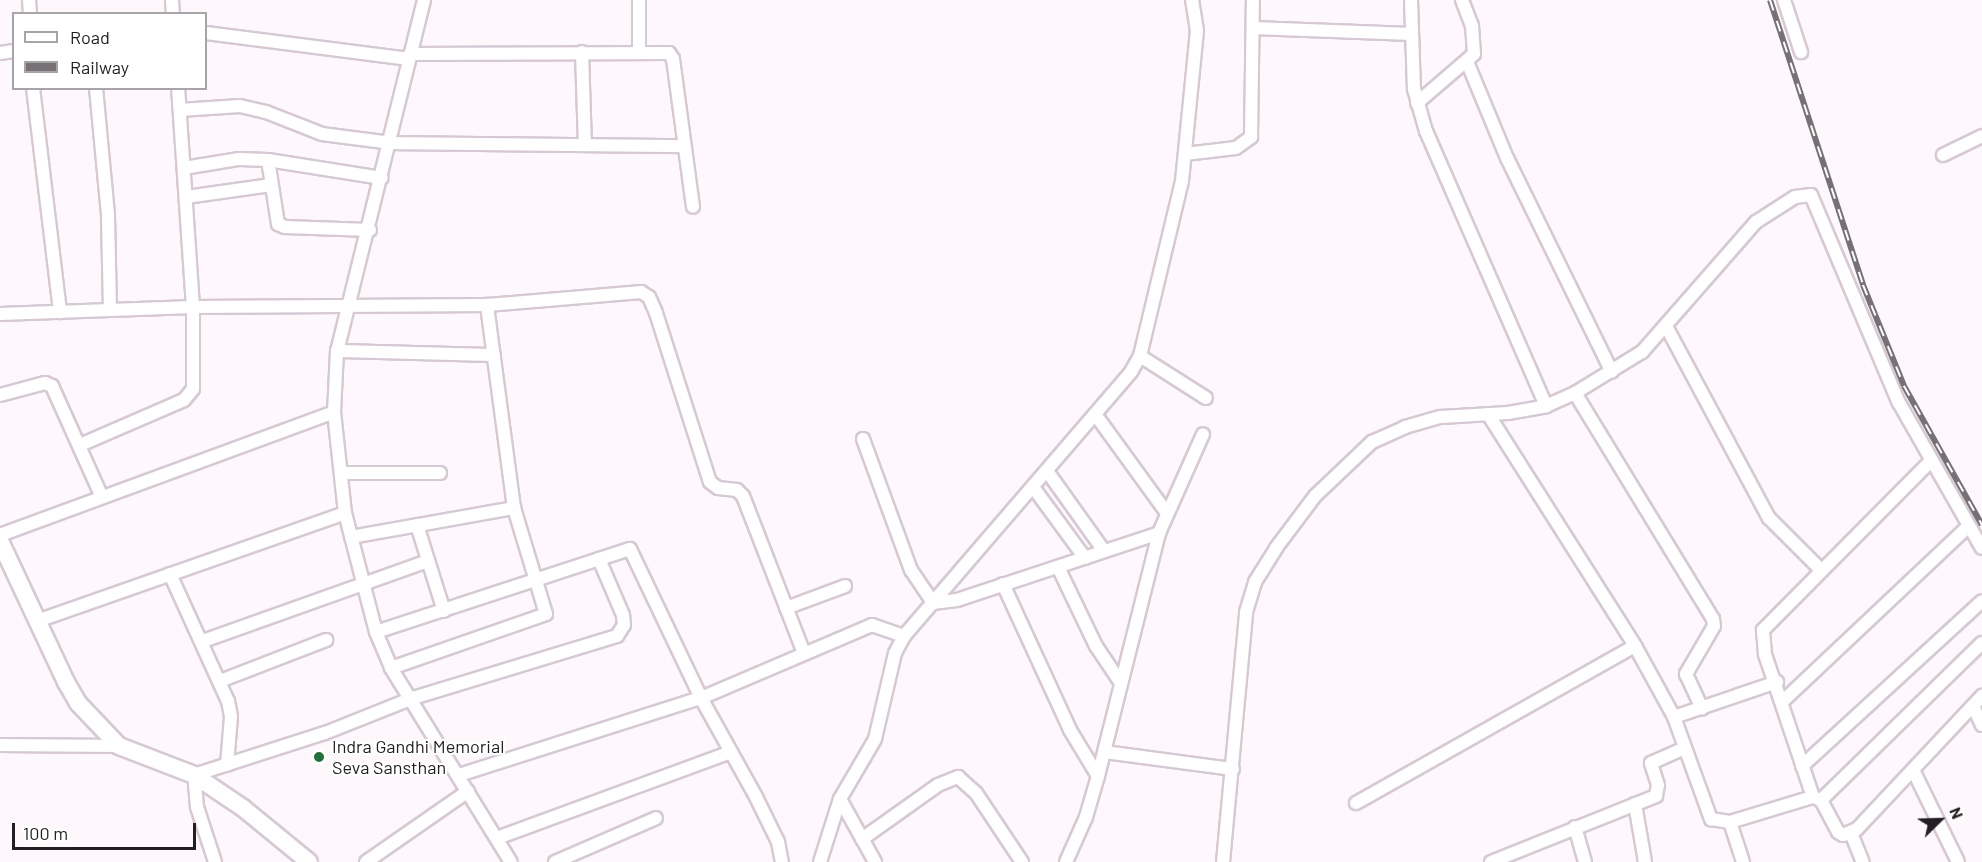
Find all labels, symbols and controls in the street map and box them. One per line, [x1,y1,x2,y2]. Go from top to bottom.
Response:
legend [12,12,207,90]
text: Road [70,26,110,48]
text: Railway [70,56,129,78]
place label: Indra Gandhi Memorial Seva Sansthan [332,736,504,778]
marker: Indra Gandhi Memorial Seva Sansthan [310,748,328,766]
north arrow [1910,790,1970,850]
text: N [1946,804,1968,821]
scale bar [15,811,200,849]
text: 100 m [23,822,68,844]

